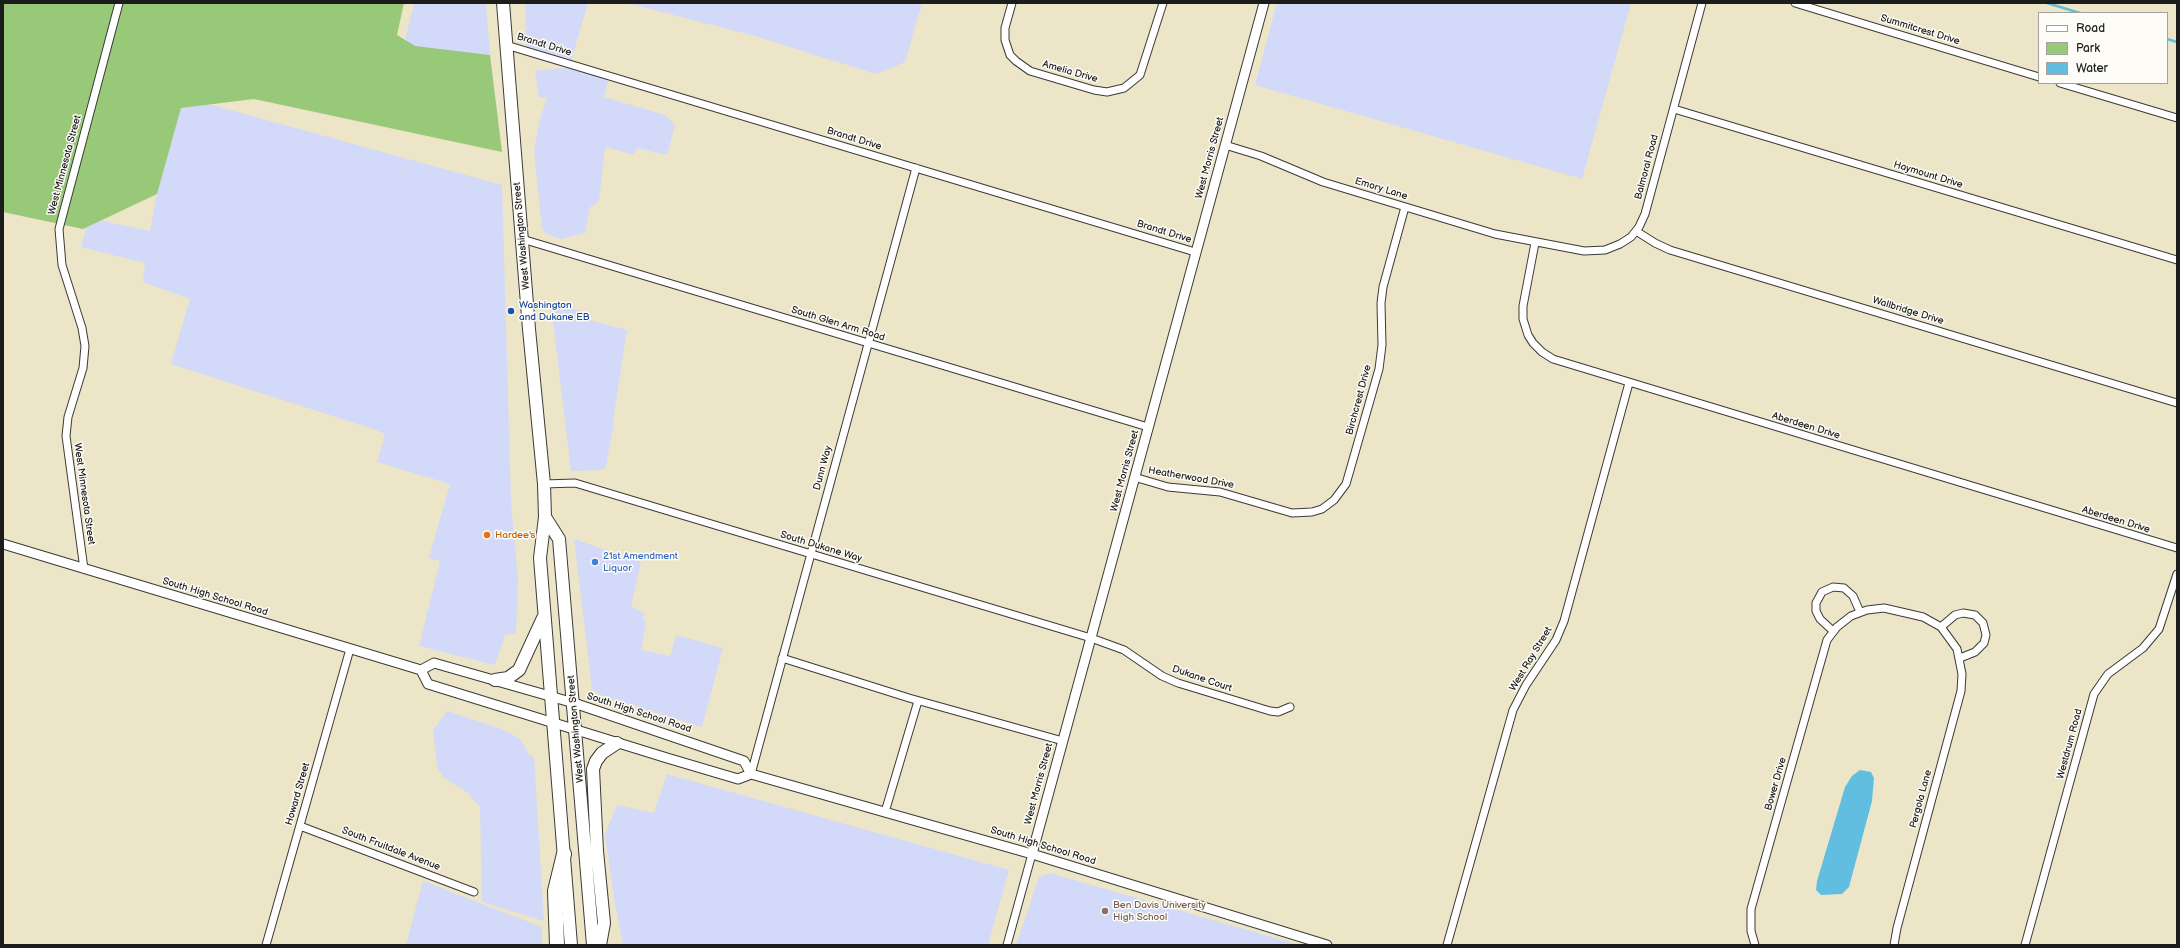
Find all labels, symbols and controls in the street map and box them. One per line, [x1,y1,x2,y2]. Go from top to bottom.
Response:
street label: Summitcrest Drive [1879,12,1961,48]
legend [2038,12,2168,84]
text: Road [2076,21,2105,36]
street label: Brandt Drive [515,31,573,59]
text: Park [2076,41,2100,56]
street label: Amelia Drive [1041,58,1099,86]
text: Water [2076,61,2108,76]
street label: West Minnesota Street [46,114,84,216]
street label: West Morris Street [1193,116,1227,200]
street label: Brandt Drive [825,125,883,153]
street label: Balmoral Road [1633,133,1661,201]
street label: Haymount Drive [1892,159,1964,191]
street label: Emory Lane [1353,175,1409,203]
street label: West Washington Street [511,182,533,290]
street label: Brandt Drive [1135,218,1193,246]
street label: Wallbridge Drive [1871,294,1945,328]
place label: Washington and Dukane EB [519,299,590,322]
street label: South Glen Arm Road [790,304,886,344]
marker: Washington and Dukane EB [506,306,516,316]
street label: Birchcrest Drive [1344,364,1374,436]
street label: Aberdeen Drive [1771,410,1841,442]
street label: West Morris Street [1108,429,1142,513]
street label: West Minnesota Street [71,442,97,546]
street label: Dunn Way [811,444,835,492]
street label: Heatherwood Drive [1147,465,1235,491]
street label: Aberdeen Drive [2081,504,2151,536]
place label: Hardee's [495,529,535,541]
street label: South Dukane Way [779,529,863,565]
marker: Hardee's [482,530,492,540]
place label: 21st Amendment Liquor [603,550,678,574]
marker: 21st Amendment Liquor [590,557,600,567]
street label: South High School Road [161,575,269,619]
street label: West Ray Street [1507,625,1555,693]
street label: Dukane Court [1170,663,1234,695]
street label: West Washington Street [565,675,587,783]
street label: South High School Road [585,690,693,736]
street label: Westdrum Road [2055,708,2085,780]
street label: West Morris Street [1022,742,1056,826]
street label: Bower Drive [1763,756,1789,812]
street label: Howard Street [283,761,313,827]
street label: Pergola Lane [1907,769,1935,829]
street label: South High School Road [989,824,1097,868]
street label: South Fruitdale Avenue [340,825,442,873]
place label: Ben Davis University High School [1113,899,1206,922]
marker: Ben Davis University High School [1100,906,1110,916]

